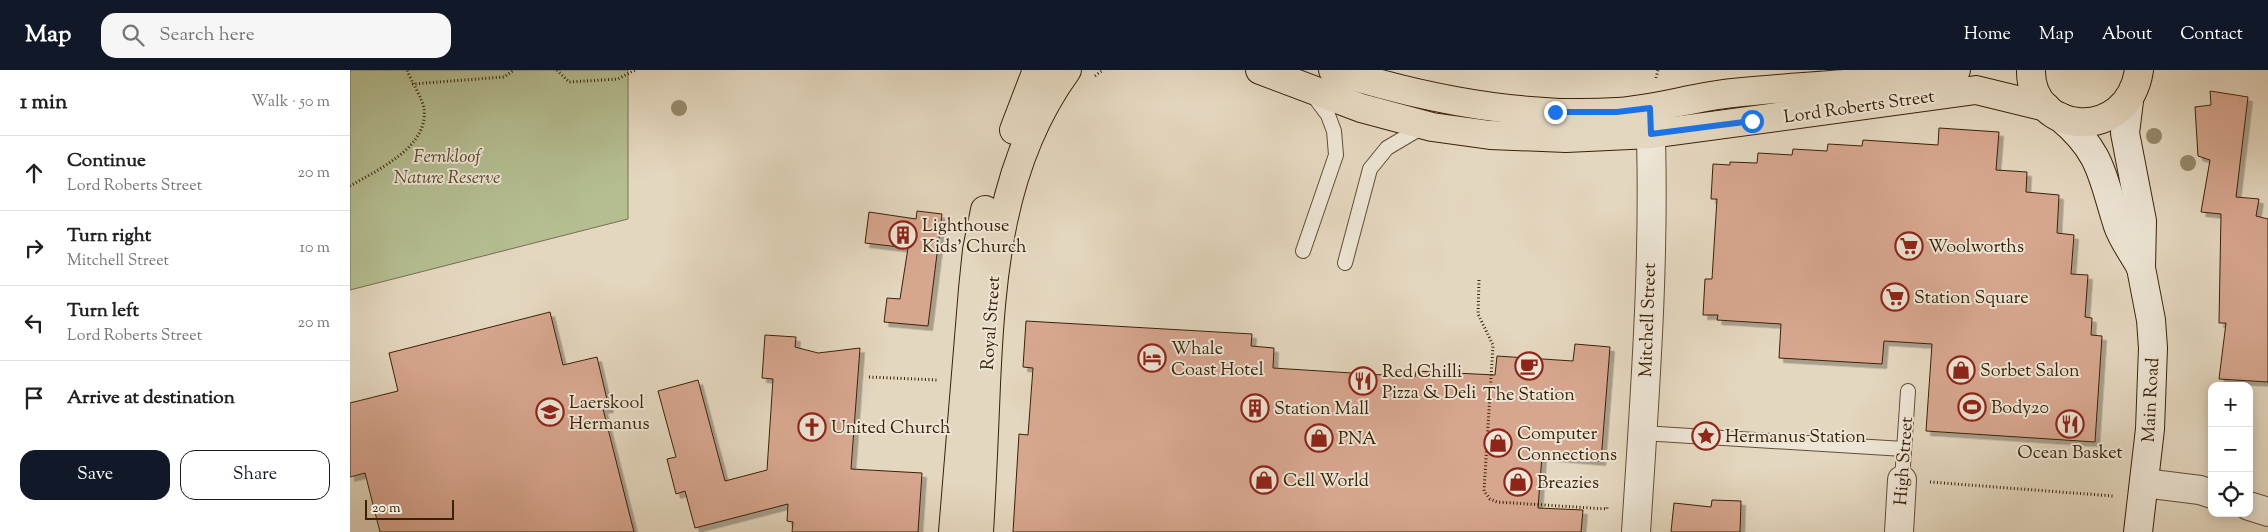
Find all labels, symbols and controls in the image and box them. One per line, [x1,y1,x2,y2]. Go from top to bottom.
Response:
search box [101,13,451,58]
text: Map [25,18,71,52]
icon: search [119,21,147,49]
text: Search here [159,22,255,49]
text: Home [1964,22,2011,48]
text: Map [2039,22,2074,48]
text: About [2102,22,2152,48]
text: Contact [2180,22,2243,48]
street label: Lord Roberts Street [1782,85,1936,131]
text: 1 min [20,88,67,118]
text: Walk · 50 m [251,91,330,114]
route end [1544,101,1567,124]
route start [1741,110,1764,133]
park label: Fernkloof Nature Reserve [394,145,500,192]
text: Continue [67,148,146,175]
icon: ahead [20,159,48,187]
text: 20 m [297,162,330,185]
text: Lord Roberts Street [67,175,202,198]
place label: Lighthouse Kids' Church [922,214,1027,261]
building icon: Lighthouse Kids' Church [888,220,918,250]
text: Turn right [67,223,151,250]
supermarket icon: Woolworths [1894,231,1924,261]
icon: right [20,234,48,262]
place label: Woolworths [1928,235,2024,261]
text: 10 m [300,237,330,260]
text: Mitchell Street [67,250,169,273]
street label: Mitchell Street [1634,262,1664,378]
street label: Royal Street [976,275,1008,371]
supermarket icon: Station Square [1880,282,1910,312]
place label: Station Square [1914,286,2029,312]
text: Turn left [67,298,139,325]
icon: left [20,309,48,337]
text: 20 m [297,312,330,335]
text: Lord Roberts Street [67,325,202,348]
place label: Whale Coast Hotel [1171,337,1264,384]
hotel icon: Whale Coast Hotel [1137,343,1167,373]
cafe icon: The Station [1514,351,1544,381]
shop icon: Sorbet Salon [1946,355,1976,385]
street label: Main Road [2137,357,2167,443]
place label: Sorbet Salon [1980,359,2080,385]
place label: Red Chilli Pizza & Deli [1382,360,1476,407]
restaurant icon: Red Chilli Pizza & Deli [1348,366,1378,396]
map controls [2208,382,2253,517]
button: + [2208,382,2253,427]
place label: The Station [1483,383,1575,409]
icon: arrive [20,384,48,412]
text: Arrive at destination [67,385,235,412]
place label: Laerskool Hermanus [569,391,649,438]
sports icon: Body20 [1957,392,1987,422]
building icon: Station Mall [1240,393,1270,423]
place label: Body20 [1991,396,2049,422]
school or university icon: Laerskool Hermanus [535,397,565,427]
place label: Station Mall [1274,397,1369,423]
restaurant icon: Ocean Basket [2055,409,2085,439]
church icon: United Church [797,412,827,442]
place label: United Church [831,416,951,442]
street label: High Street [1889,416,1921,506]
place icon: Hermanus Station [1691,421,1721,451]
place label: Computer Connections [1517,422,1617,469]
shop icon: PNA [1304,423,1334,453]
place label: Hermanus Station [1725,425,1866,451]
place label: PNA [1338,427,1377,453]
button: − [2208,427,2253,472]
shop icon: Computer Connections [1483,428,1513,458]
place label: Ocean Basket [2017,441,2123,467]
button: Save [20,450,170,500]
button: Share [180,450,330,500]
shop icon: Cell World [1249,465,1279,495]
shop icon: Breazies [1503,467,1533,497]
place label: Cell World [1283,469,1369,495]
place label: Breazies [1537,471,1599,497]
button: locate [2208,472,2253,517]
scale bar [365,497,454,520]
text: 20 m [372,499,401,519]

